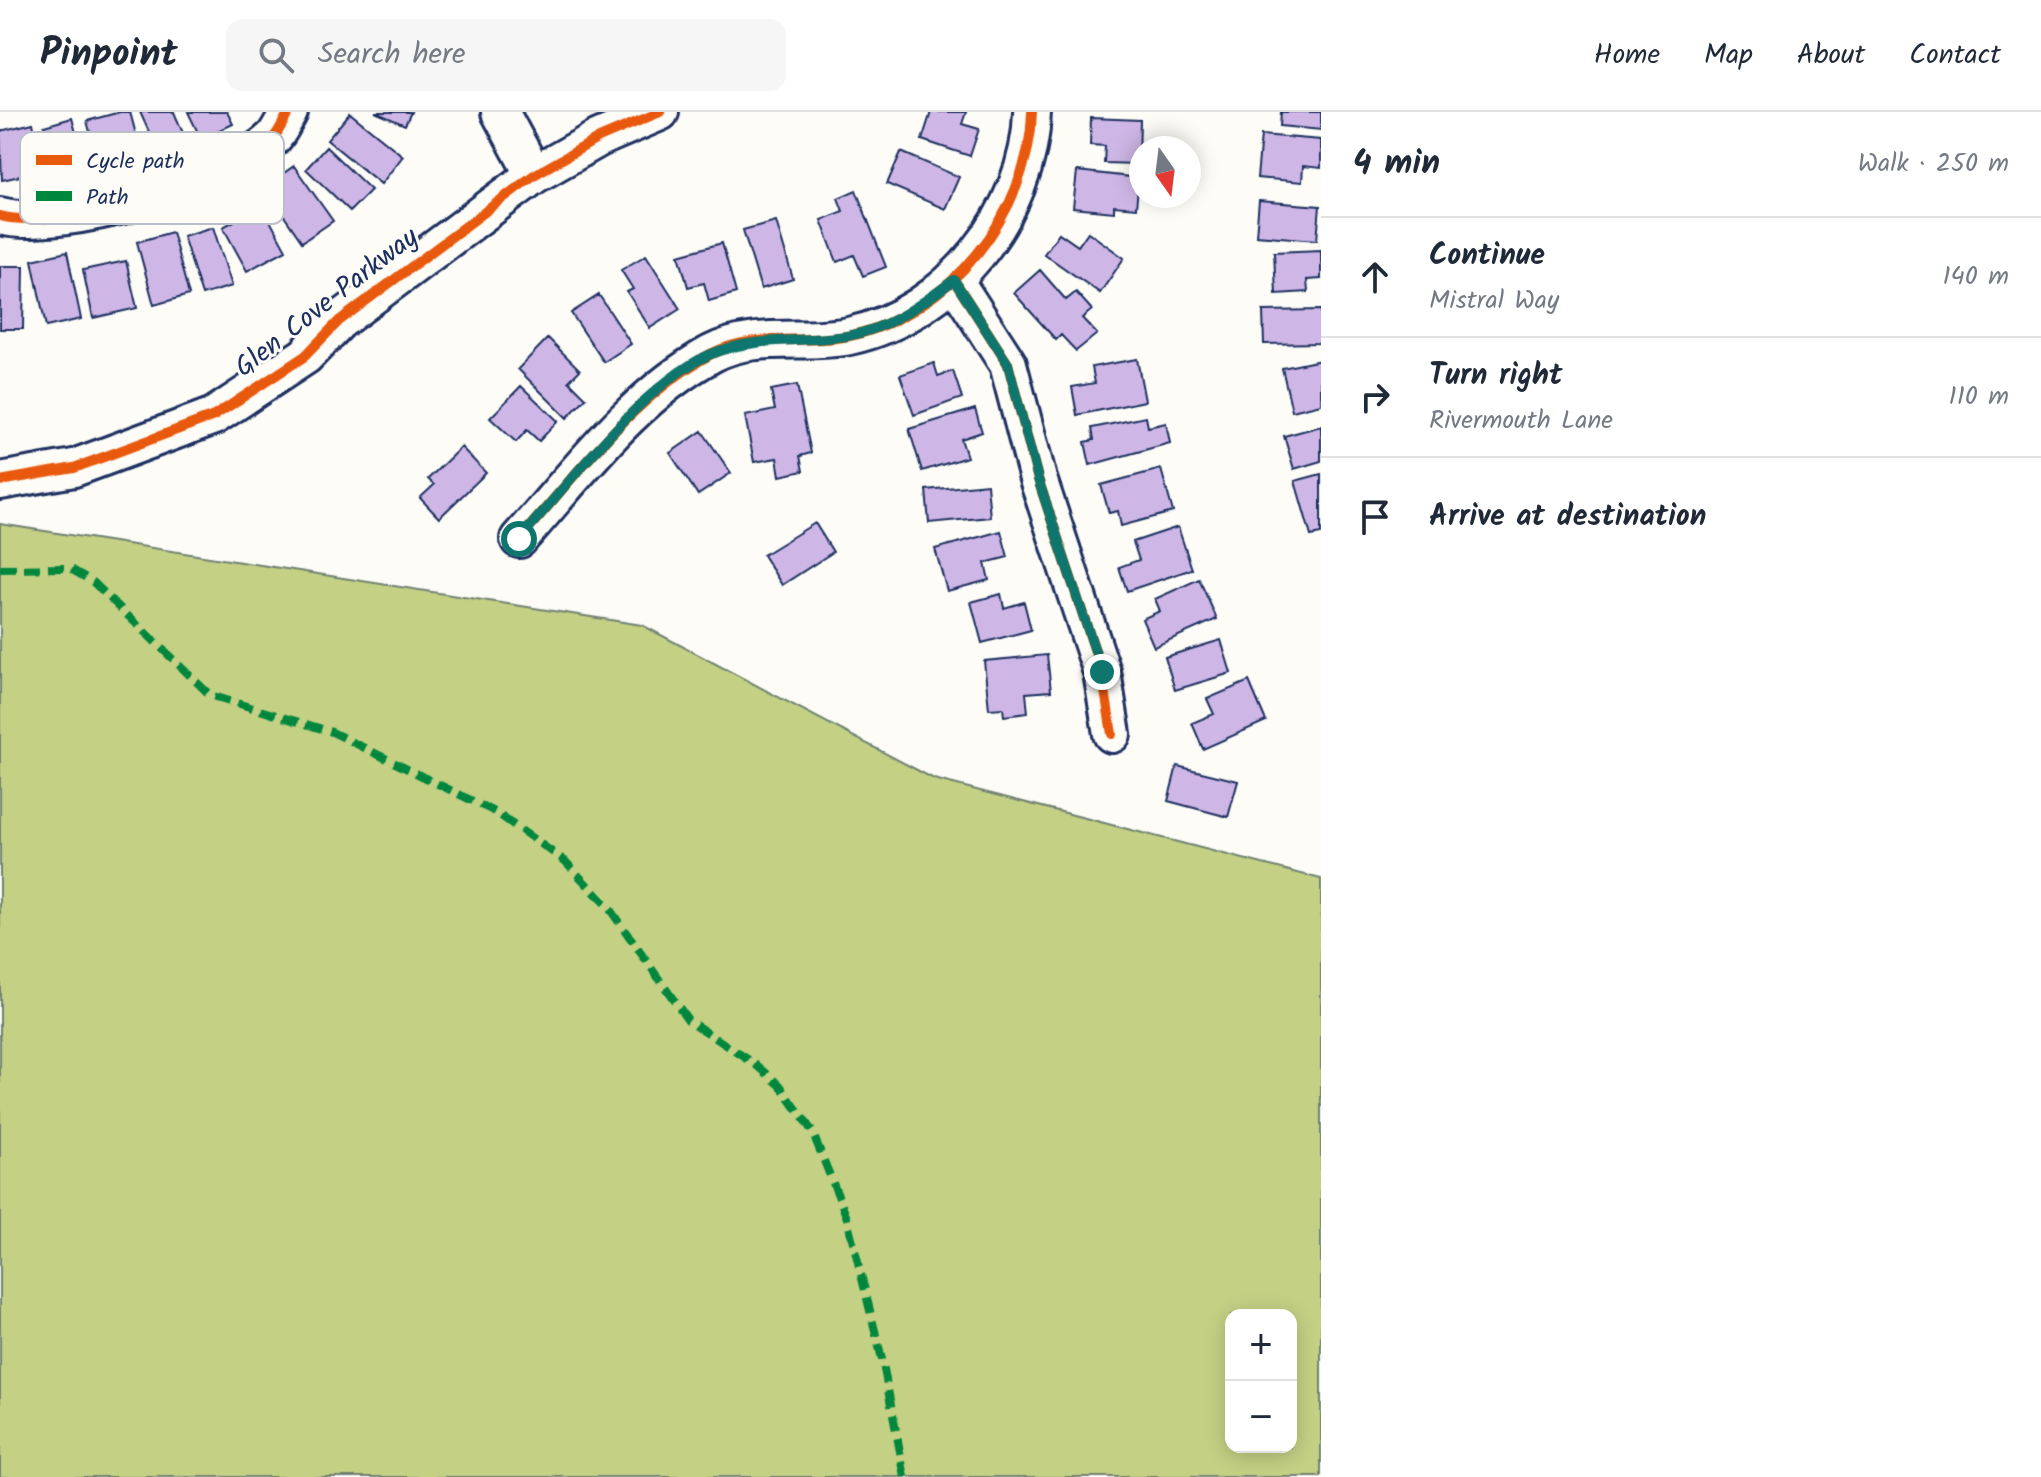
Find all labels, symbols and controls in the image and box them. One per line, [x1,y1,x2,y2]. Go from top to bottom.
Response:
search box [226,19,786,91]
text: Pinpoint [40,25,178,85]
text: Search here [318,31,466,79]
icon: search [254,33,298,77]
text: Home [1594,33,1660,78]
text: Map [1704,33,1753,78]
text: About [1797,33,1865,78]
text: Contact [1909,33,2001,78]
legend [20,132,284,224]
north arrow [1129,136,1201,208]
text: 4 min [1353,137,1440,191]
text: Walk · 250 m [1858,143,2009,185]
text: Cycle path [86,145,185,180]
text: Path [86,181,129,216]
street label: Glen Cove Parkway [225,216,430,390]
text: Continue [1429,232,1545,280]
icon: ahead [1353,255,1397,299]
text: 140 m [1942,256,2009,298]
text: Mistral Way [1429,280,1559,322]
text: Turn right [1429,352,1562,400]
icon: right [1353,375,1397,419]
text: 110 m [1949,376,2009,418]
text: Rivermouth Lane [1429,400,1613,442]
text: Arrive at destination [1429,493,1706,541]
icon: arrive [1353,495,1397,539]
route start [501,521,537,557]
route end [1084,654,1120,690]
map controls [1225,1309,1297,1453]
button: + [1225,1309,1297,1381]
button: − [1225,1381,1297,1453]

